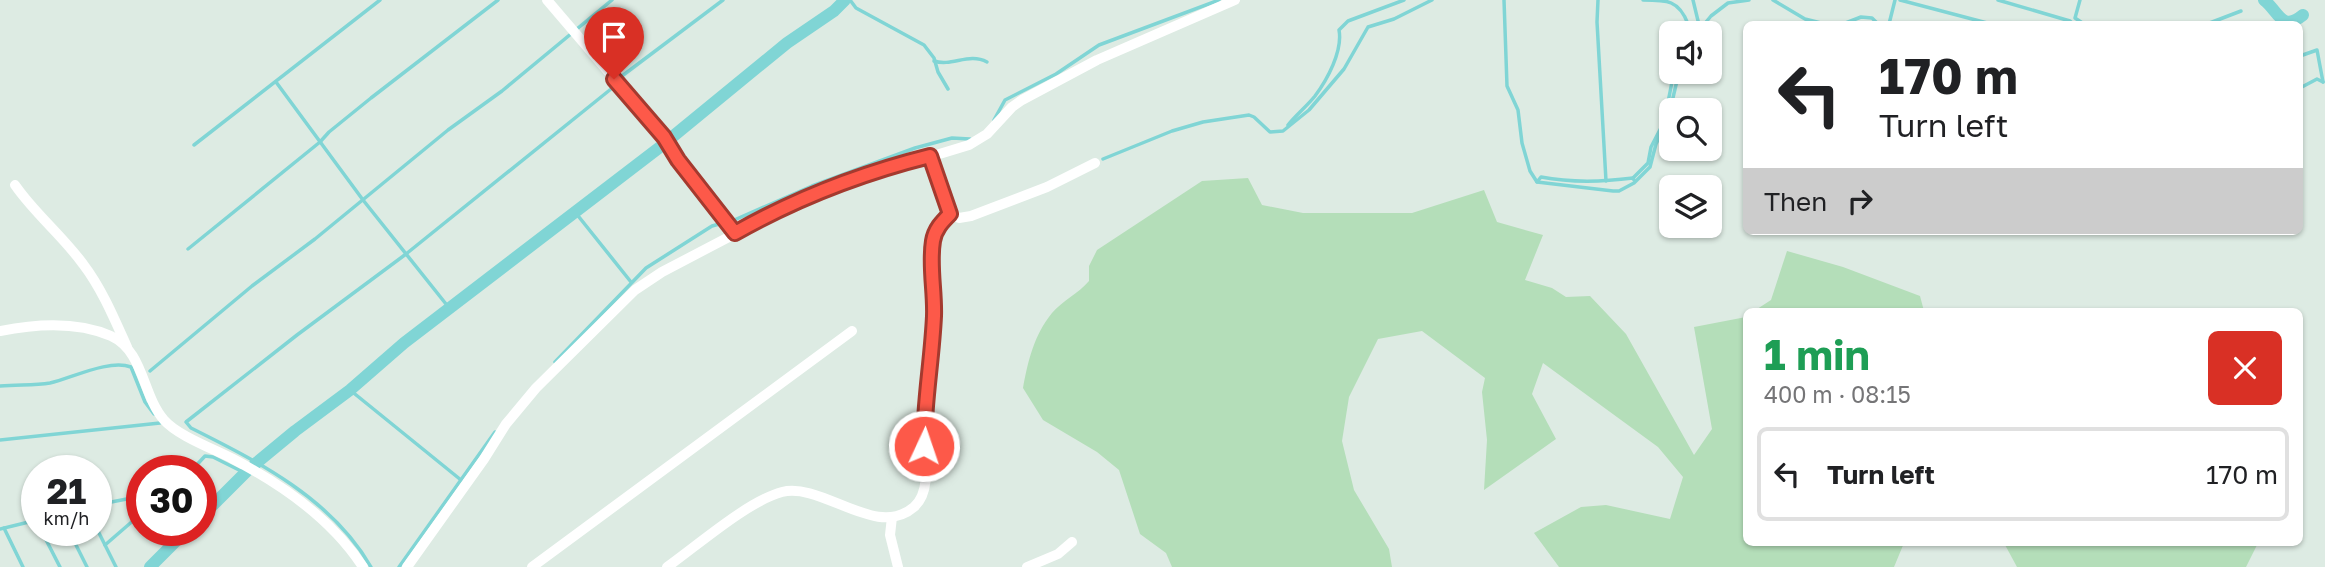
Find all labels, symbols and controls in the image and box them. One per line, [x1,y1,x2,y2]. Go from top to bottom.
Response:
pin [584,7,644,79]
icon: arrive [595,18,633,56]
map controls [1659,21,1722,238]
button: sound [1659,21,1722,84]
text: 170 m [1879,46,2018,105]
icon: left [1764,49,1855,140]
button: search [1659,98,1722,161]
text: Turn left [1879,106,2008,144]
button: layers [1659,175,1722,238]
icon: right [1841,182,1879,220]
text: Then [1764,186,1827,217]
text: 1 min [1764,329,1870,379]
button: close [2208,331,2282,405]
text: 400 m · 08:15 [1764,380,1911,408]
position arrow [887,409,961,483]
speed limit sign: 30 [126,455,217,546]
icon: left [1768,455,1806,493]
text: Turn left [1827,459,1935,490]
text: 170 m [2206,459,2278,490]
text: 21 [47,470,86,512]
text: km/h [44,507,89,529]

